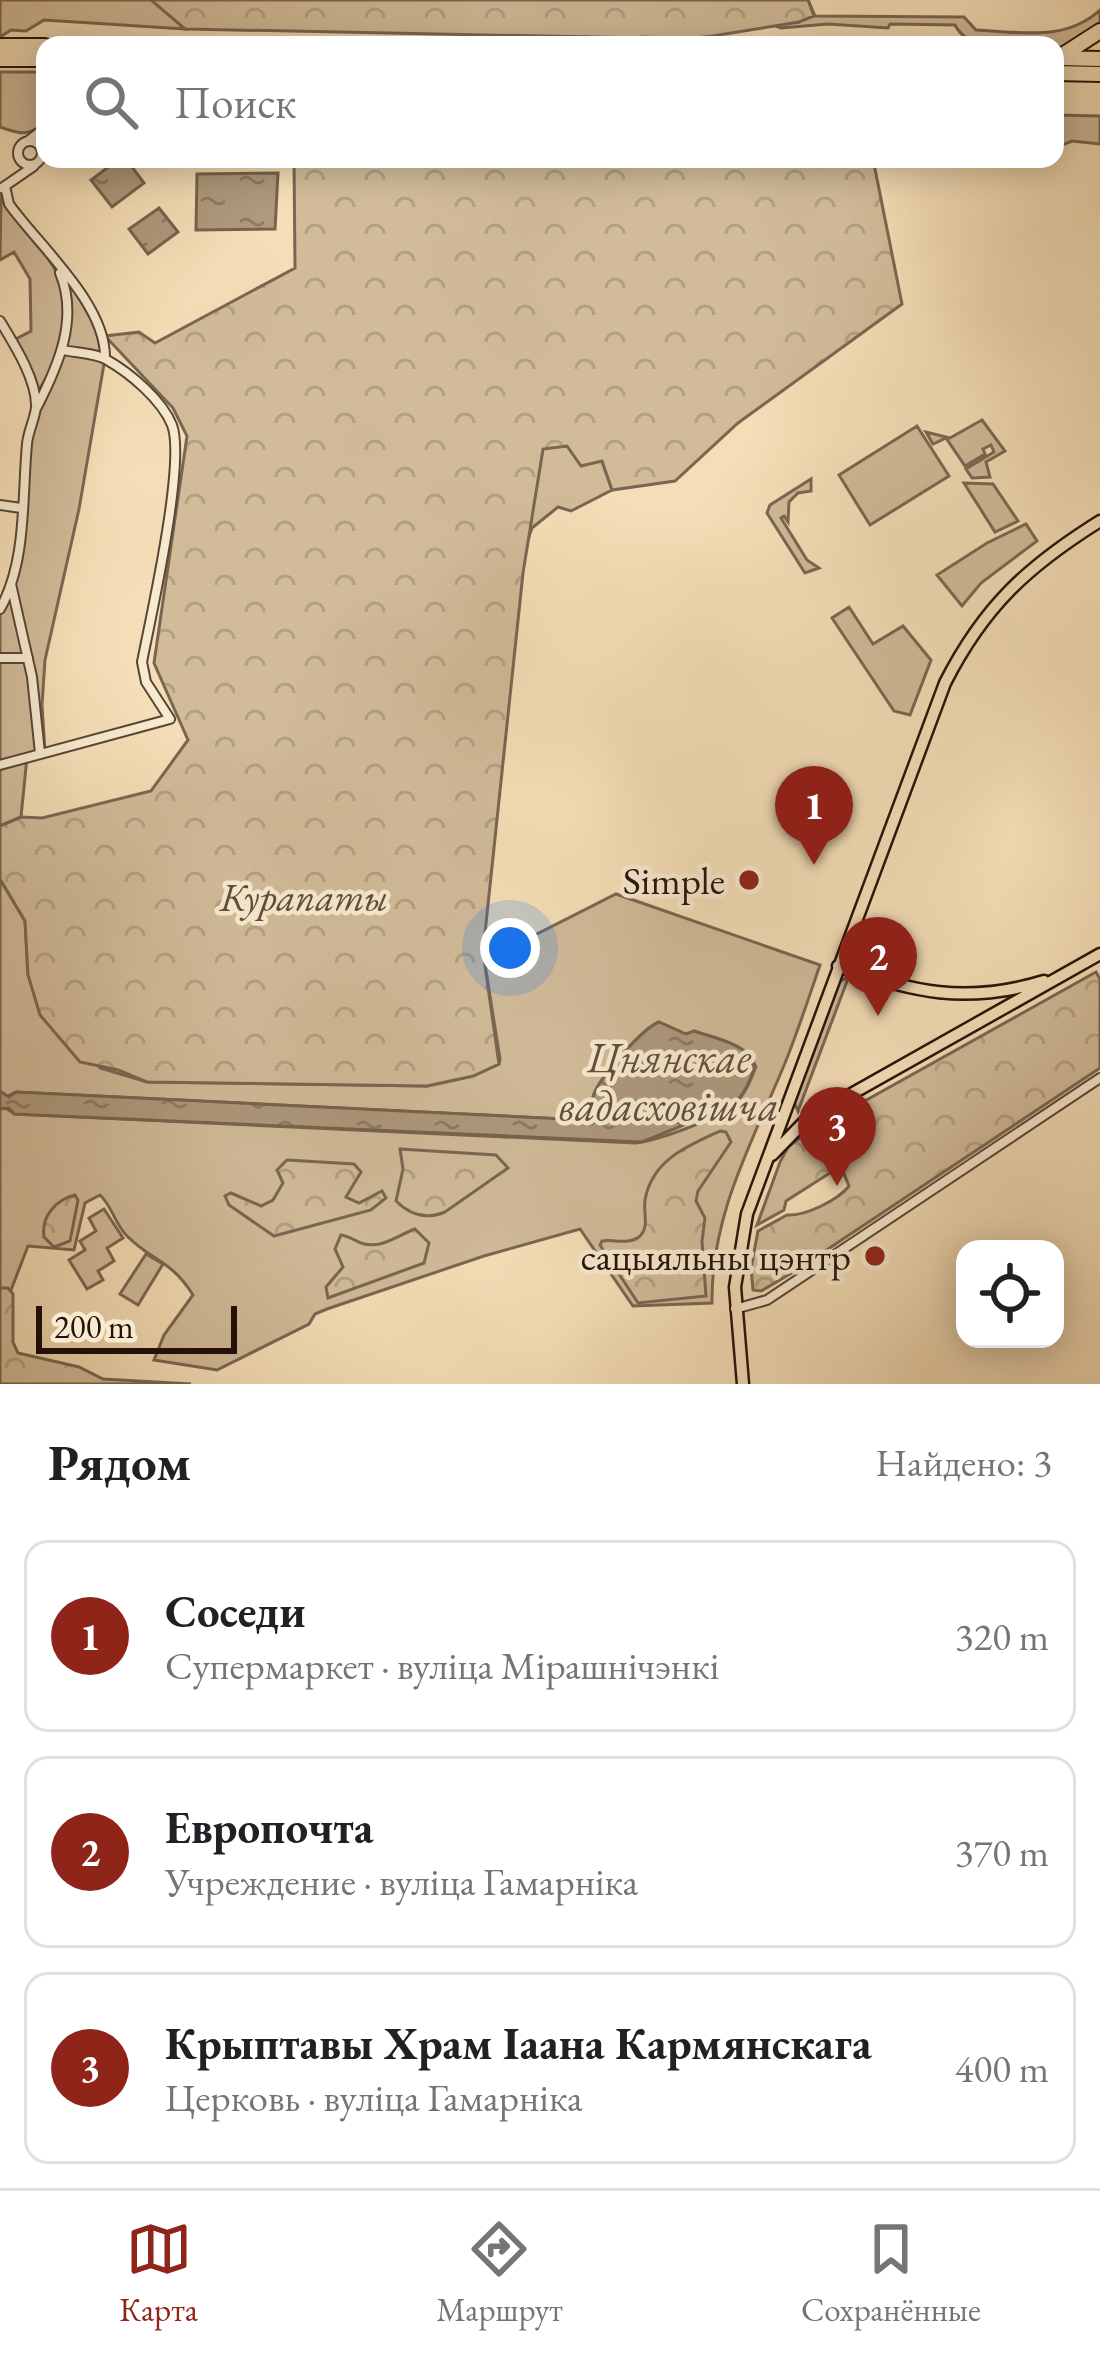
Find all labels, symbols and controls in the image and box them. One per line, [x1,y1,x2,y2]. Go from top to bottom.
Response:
search box [36,36,1064,168]
icon: search [78,69,144,135]
text: Поиск [174,73,296,131]
pin: 1 [775,766,853,865]
place label: Simple [623,855,725,906]
marker: Simple [736,867,762,893]
park label: Курапаты [219,871,388,922]
pin: 2 [839,917,917,1016]
your location [480,918,540,978]
water label: Цнянскае вадасховішча [559,1030,779,1133]
pin: 3 [798,1087,876,1186]
place label: сацыяльны цэнтр [580,1231,851,1282]
map controls [956,1240,1064,1348]
button: locate [956,1240,1064,1348]
marker: сацыяльны цэнтр [862,1243,888,1269]
scale bar [36,1300,237,1353]
text: 200 m [54,1305,134,1348]
text: Рядом [48,1429,191,1495]
text: Найдено: 3 [875,1437,1052,1488]
text: Соседи [165,1582,306,1640]
text: 1 [80,1611,100,1662]
text: 320 m [955,1611,1049,1662]
text: Супермаркет · вуліца Мірашнічэнкі [165,1640,719,1691]
text: Европочта [165,1798,373,1856]
text: 2 [80,1827,100,1878]
text: 370 m [955,1827,1049,1878]
text: Учреждение · вуліца Гамарніка [165,1856,638,1907]
text: Крыптавы Храм Іаана Кармянскага [165,2014,872,2072]
text: 3 [80,2043,100,2094]
text: 400 m [955,2043,1049,2094]
text: Церковь · вуліца Гамарніка [165,2072,583,2123]
tab: Карта [119,2216,198,2331]
tab: Маршрут [436,2216,563,2331]
tab: Сохранённые [801,2216,981,2331]

